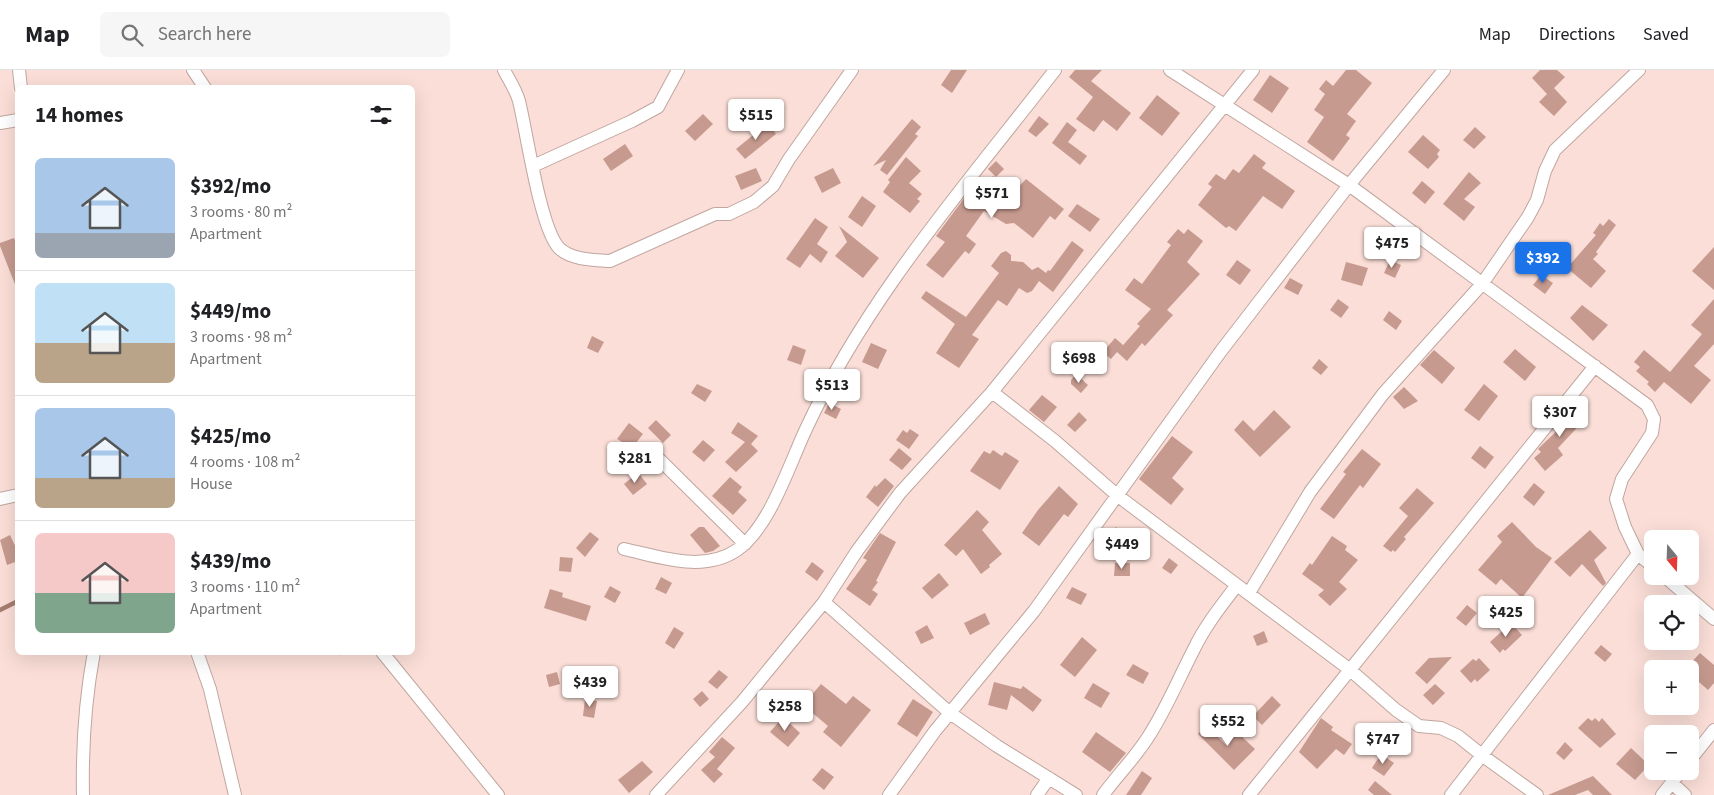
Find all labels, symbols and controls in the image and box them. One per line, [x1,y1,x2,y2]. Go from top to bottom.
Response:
search box [100,12,450,57]
text: Map [25,17,70,52]
icon: search [118,21,146,49]
text: Search here [158,21,251,48]
text: Map [1479,22,1511,47]
text: Directions [1539,22,1615,47]
text: Saved [1643,22,1689,47]
pin: $515 [726,98,786,141]
text: 14 homes [35,100,123,130]
icon: filters [367,101,395,129]
text: $515 [739,104,773,126]
text: $392/mo [190,171,271,201]
pin: $571 [962,176,1022,219]
icon: home [75,178,135,238]
text: $571 [975,182,1009,204]
text: 3 rooms · 80 m² [190,201,292,223]
text: Apartment [190,223,262,245]
pin: $475 [1362,226,1422,269]
text: $475 [1375,232,1409,254]
pin: $392 [1513,242,1573,284]
text: $392 [1526,247,1560,269]
text: $449/mo [190,296,271,326]
icon: home [75,303,135,363]
text: 3 rooms · 98 m² [190,326,292,348]
pin: $698 [1049,342,1109,384]
text: $698 [1062,347,1096,369]
text: Apartment [190,348,262,370]
pin: $513 [802,368,862,411]
text: $513 [815,374,849,396]
pin: $307 [1530,396,1590,438]
text: $307 [1543,401,1577,423]
text: $425/mo [190,421,271,451]
icon: home [75,428,135,488]
pin: $281 [605,442,665,484]
text: $281 [618,447,652,469]
text: 4 rooms · 108 m² [190,451,300,473]
text: House [190,473,232,495]
pin: $449 [1092,528,1152,570]
north arrow [1644,530,1699,585]
map controls [1644,530,1699,780]
text: $449 [1105,533,1139,555]
text: $439/mo [190,546,271,576]
icon: home [75,553,135,613]
text: 3 rooms · 110 m² [190,576,300,598]
button: locate [1644,595,1699,650]
pin: $425 [1476,596,1536,638]
text: Apartment [190,598,262,620]
text: $425 [1489,601,1523,623]
button: + [1644,660,1699,715]
pin: $439 [560,666,620,708]
text: $439 [573,671,607,693]
pin: $258 [755,690,815,732]
text: $258 [768,695,802,717]
pin: $552 [1198,704,1258,747]
text: $552 [1211,710,1245,732]
pin: $747 [1353,722,1413,765]
button: − [1644,725,1699,780]
text: $747 [1366,728,1400,750]

